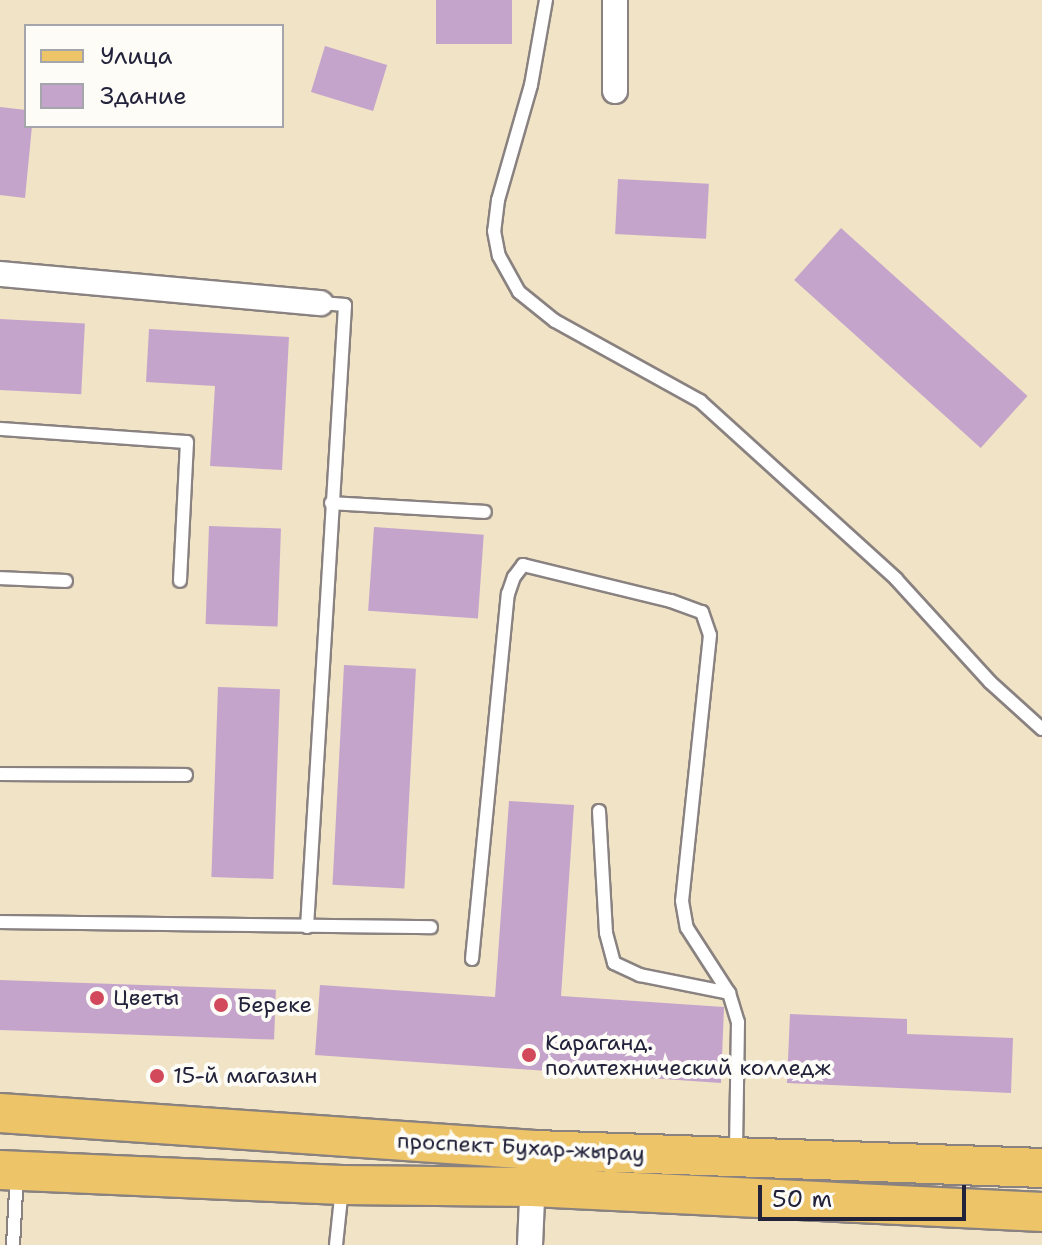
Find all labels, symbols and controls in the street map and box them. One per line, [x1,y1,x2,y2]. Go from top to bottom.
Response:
legend [24,24,284,128]
text: Улица [100,40,173,72]
text: Здание [100,80,187,112]
place label: Цветы [113,985,179,1011]
marker: Цветы [88,989,106,1007]
place label: Береке [237,992,312,1018]
marker: Береке [212,996,230,1014]
place label: Караганд. политехнический колледж [545,1029,831,1080]
marker: Караганд. политехнический колледж [520,1046,538,1064]
place label: 15-й магазин [173,1063,317,1089]
marker: 15-й магазин [148,1067,166,1085]
street label: проспект Бухар-жырау [396,1127,646,1167]
scale bar [762,1169,970,1219]
text: 50 m [772,1183,832,1215]

